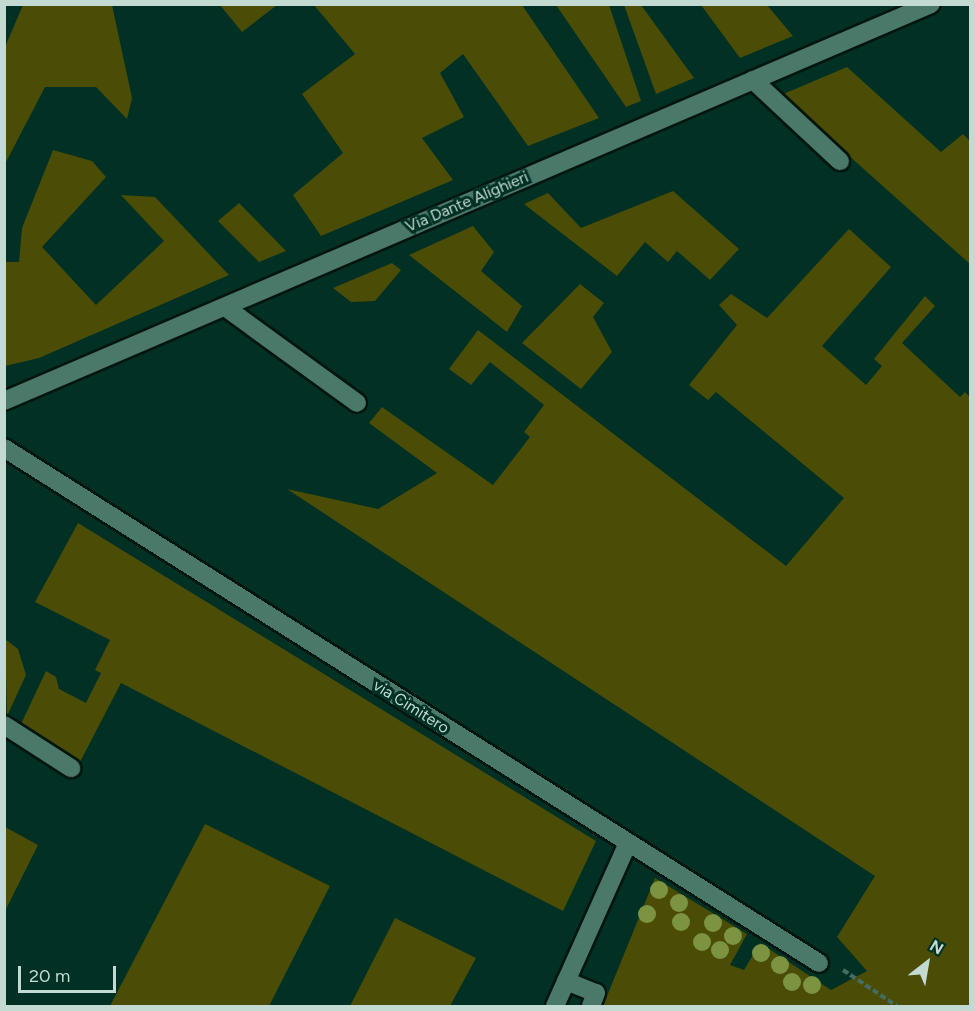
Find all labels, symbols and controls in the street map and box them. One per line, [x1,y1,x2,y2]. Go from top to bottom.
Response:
street label: Via Dante Alighieri [403,167,531,237]
street label: via Cimitero [369,676,453,738]
north arrow [897,933,957,993]
text: N [926,936,947,958]
scale bar [21,954,118,992]
text: 20 m [29,965,70,987]

